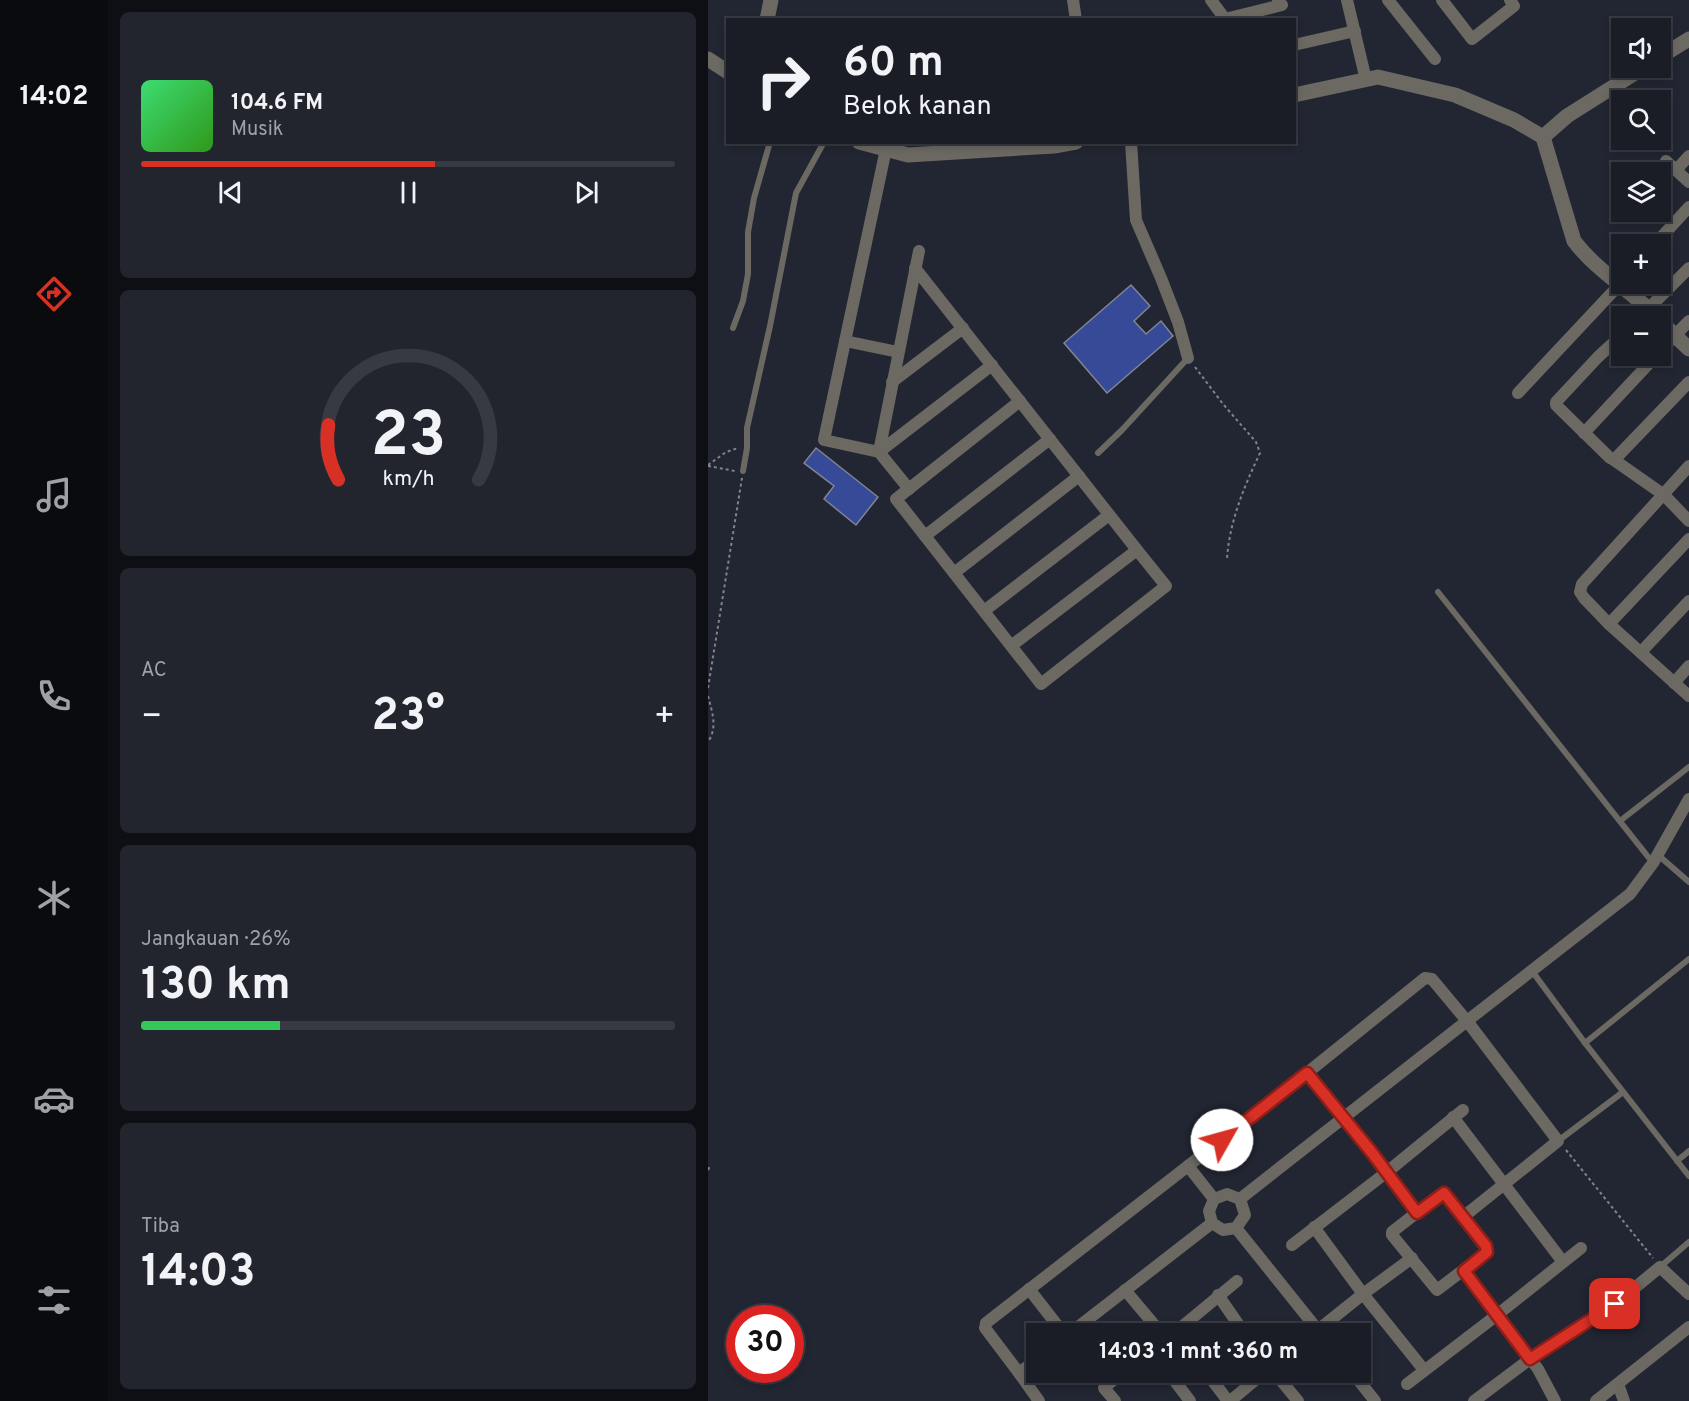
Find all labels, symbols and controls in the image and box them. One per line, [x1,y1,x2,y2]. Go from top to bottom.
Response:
map controls [1611,18,1671,366]
button: sound [1611,18,1671,78]
text: 60 m [843,38,944,91]
icon: right [744,42,822,120]
text: 14:02 [20,80,89,114]
text: 104.6 FM [231,90,323,117]
text: Belok kanan [843,90,992,124]
button: search [1611,90,1671,150]
text: Musik [231,117,283,143]
button: layers [1611,162,1671,222]
icon: previous [214,176,247,209]
icon: pause [392,176,425,209]
icon: next [570,176,603,209]
button: + [1611,234,1671,294]
icon: directions [33,273,75,315]
button: − [1611,306,1671,366]
text: 23 [370,399,446,478]
text: km/h [382,466,434,493]
icon: music [33,474,75,516]
text: AC [141,658,167,684]
icon: phone [33,675,75,717]
text: 23° [371,689,445,746]
text: − [141,697,162,739]
text: + [654,697,675,739]
icon: climate [33,877,75,919]
text: Jangkauan · 26% [141,927,291,953]
text: 130 km [141,958,291,1015]
icon: car [33,1078,75,1120]
position arrow [1190,1108,1254,1172]
text: Tiba [141,1214,180,1240]
text: 14:03 [141,1245,255,1302]
pin [1589,1278,1640,1329]
icon: filters [33,1279,75,1321]
icon: arrive [1598,1287,1631,1320]
speed limit sign: 30 [726,1305,804,1383]
text: 14:03 · 1 mnt · 360 m [1099,1339,1298,1366]

